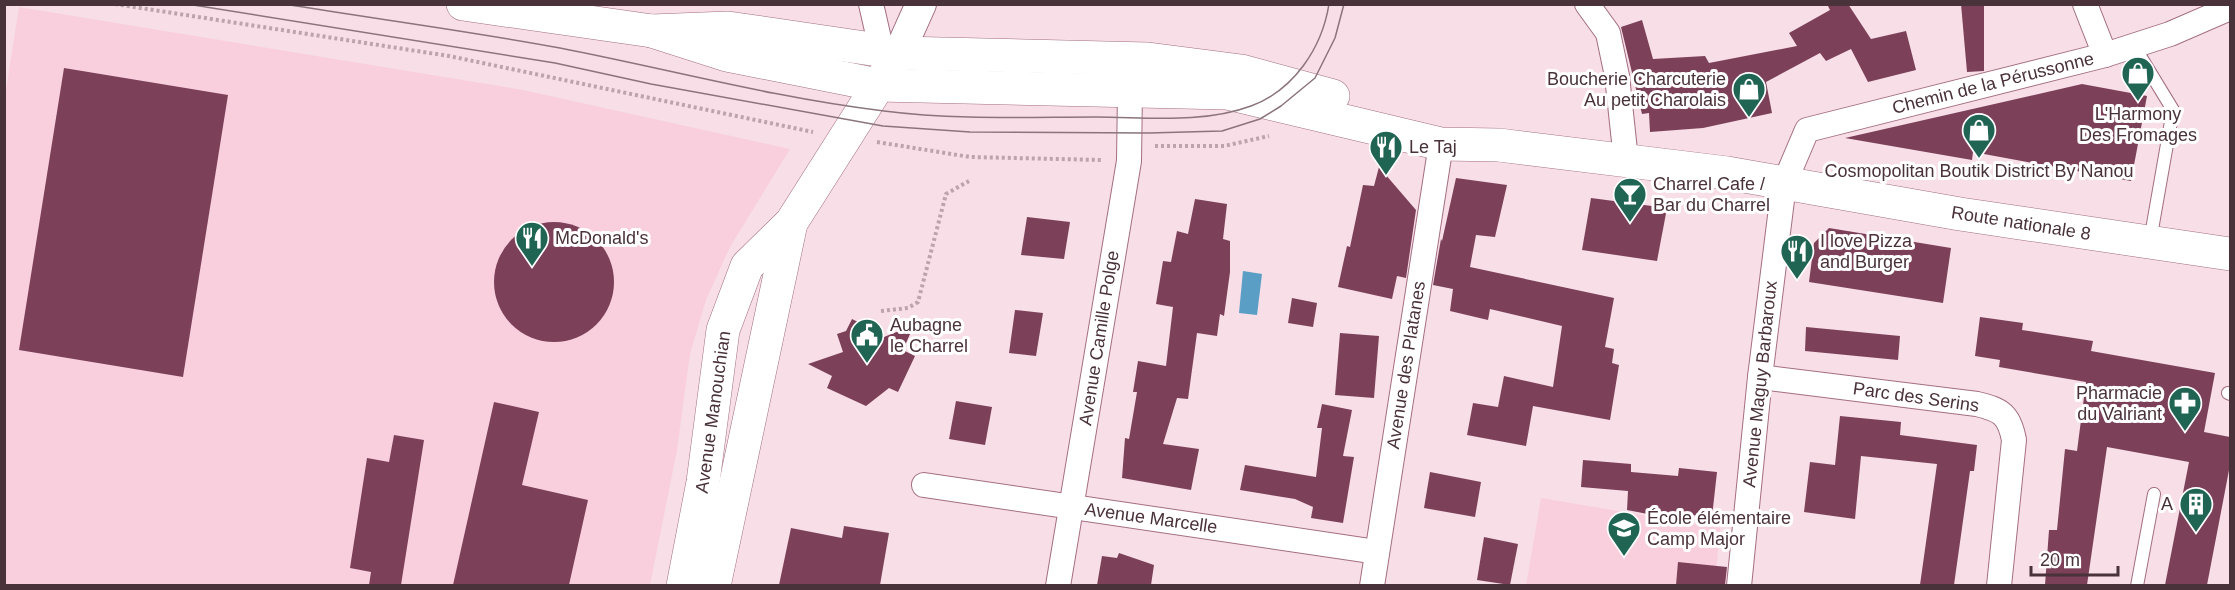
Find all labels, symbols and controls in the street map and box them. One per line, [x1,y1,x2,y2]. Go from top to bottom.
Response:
street label: Chemin de la Pérussonne [1890,48,2096,118]
shop icon: L'Harmony Des Fromages [2120,55,2156,102]
place label: Boucherie Charcuterie Au petit Charolais [1547,69,1726,110]
shop icon: Boucherie Charcuterie Au petit Charolais [1731,71,1767,118]
place label: L'Harmony Des Fromages [2079,104,2197,145]
shop icon: Cosmopolitan Boutik District By Nanou [1961,112,1997,159]
restaurant icon: Le Taj [1368,129,1404,176]
place label: Le Taj [1409,137,1457,157]
place label: Cosmopolitan Boutik District By Nanou [1824,161,2134,181]
place label: Charrel Cafe / Bar du Charrel [1653,174,1770,215]
bar icon: Charrel Cafe / Bar du Charrel [1612,176,1648,223]
street label: Route nationale 8 [1950,202,2092,244]
restaurant icon: McDonald's [514,220,550,267]
place label: McDonald's [555,228,648,248]
place label: I love Pizza and Burger [1820,231,1913,272]
restaurant icon: I love Pizza and Burger [1779,233,1815,280]
street label: Avenue Camille Polge [1075,249,1123,427]
street label: Avenue des Platanes [1383,280,1429,450]
street label: Avenue Maguy Barbaroux [1739,280,1781,488]
place label: Aubagne le Charrel [890,315,968,356]
public building icon: Aubagne le Charrel [849,317,885,364]
street label: Avenue Manouchian [692,330,734,494]
street label: Parc des Serins [1852,378,1980,416]
place label: Pharmacie du Valriant [2076,383,2162,424]
pharmacy icon: Pharmacie du Valriant [2167,385,2203,432]
building icon: A [2178,486,2214,533]
place label: A [2161,494,2173,514]
street label: Avenue Marcelle [1083,499,1219,537]
place label: École élémentaire Camp Major [1647,508,1791,549]
school or university icon: École élémentaire Camp Major [1606,510,1642,557]
scale bar [2031,539,2118,577]
text: 20 m [2040,550,2080,570]

